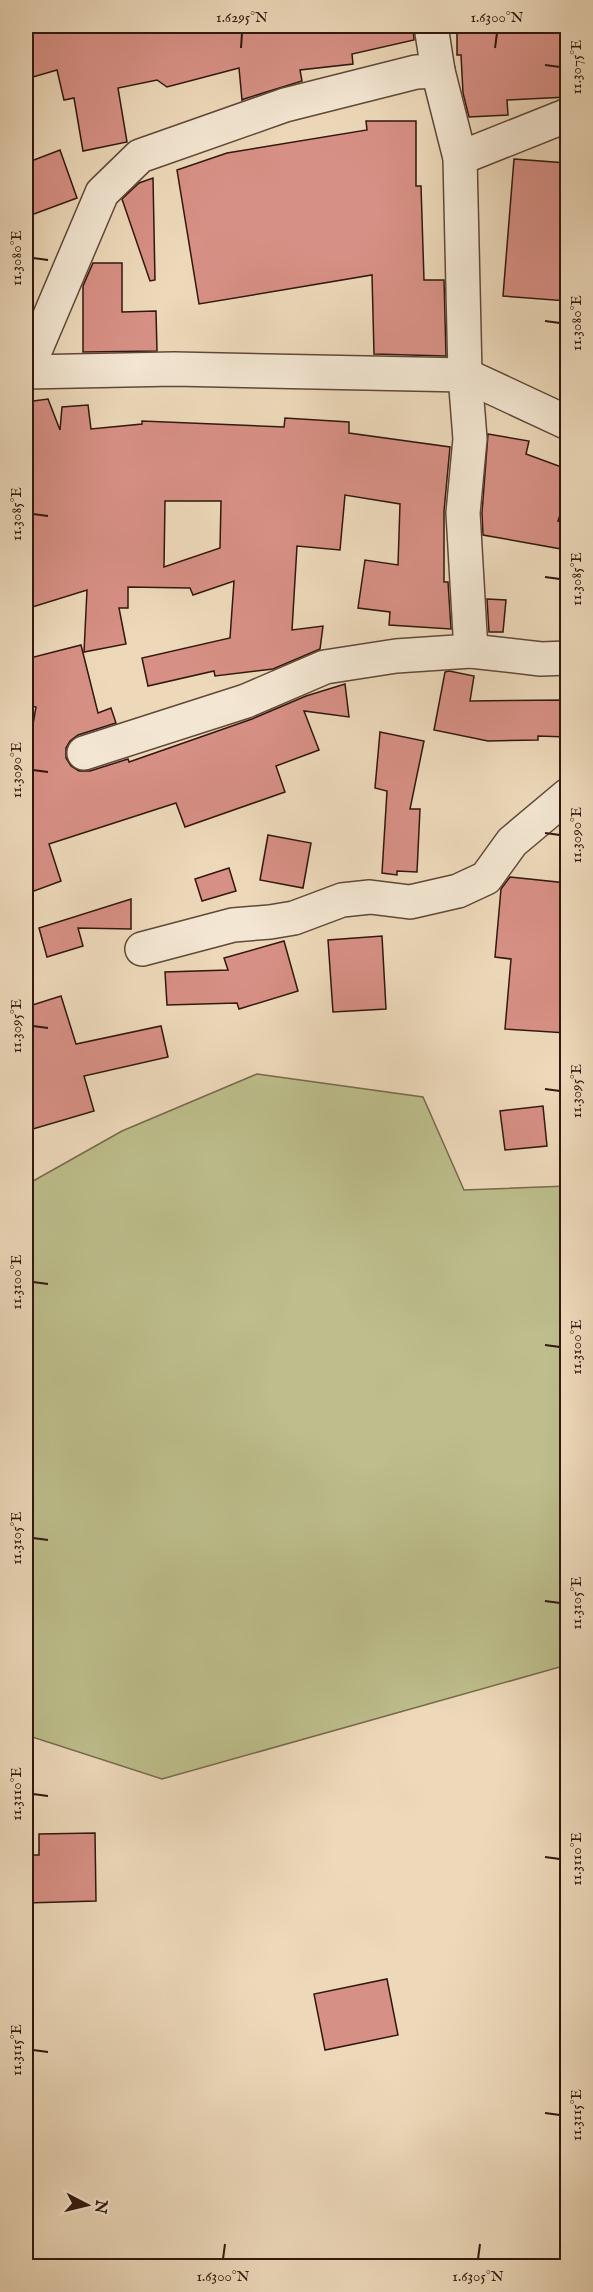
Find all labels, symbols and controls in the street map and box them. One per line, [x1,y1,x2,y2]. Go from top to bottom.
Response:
text: 1.6295°N [216,8,268,27]
text: 1.6300°N [470,8,524,27]
text: 11.3075°E [567,40,586,94]
text: 11.3080°E [7,230,26,286]
text: 11.3080°E [567,295,586,351]
text: 11.3085°E [7,487,26,541]
text: 11.3085°E [567,552,586,606]
text: 11.3090°E [7,742,26,798]
text: 11.3090°E [567,807,586,863]
text: 11.3095°E [7,999,26,1053]
text: 11.3095°E [567,1064,586,1118]
text: 11.3100°E [7,1254,26,1310]
text: 11.3100°E [567,1319,586,1375]
text: 11.3105°E [7,1511,26,1565]
text: 11.3105°E [567,1576,586,1630]
text: 11.3110°E [7,1767,26,1821]
text: 11.3110°E [567,1832,586,1886]
text: 11.3115°E [7,2024,26,2076]
text: 11.3115°E [567,2089,586,2141]
north arrow [57,2175,117,2235]
text: N [89,2198,111,2215]
text: 1.6300°N [196,2267,250,2286]
text: 1.6305°N [452,2267,504,2286]

